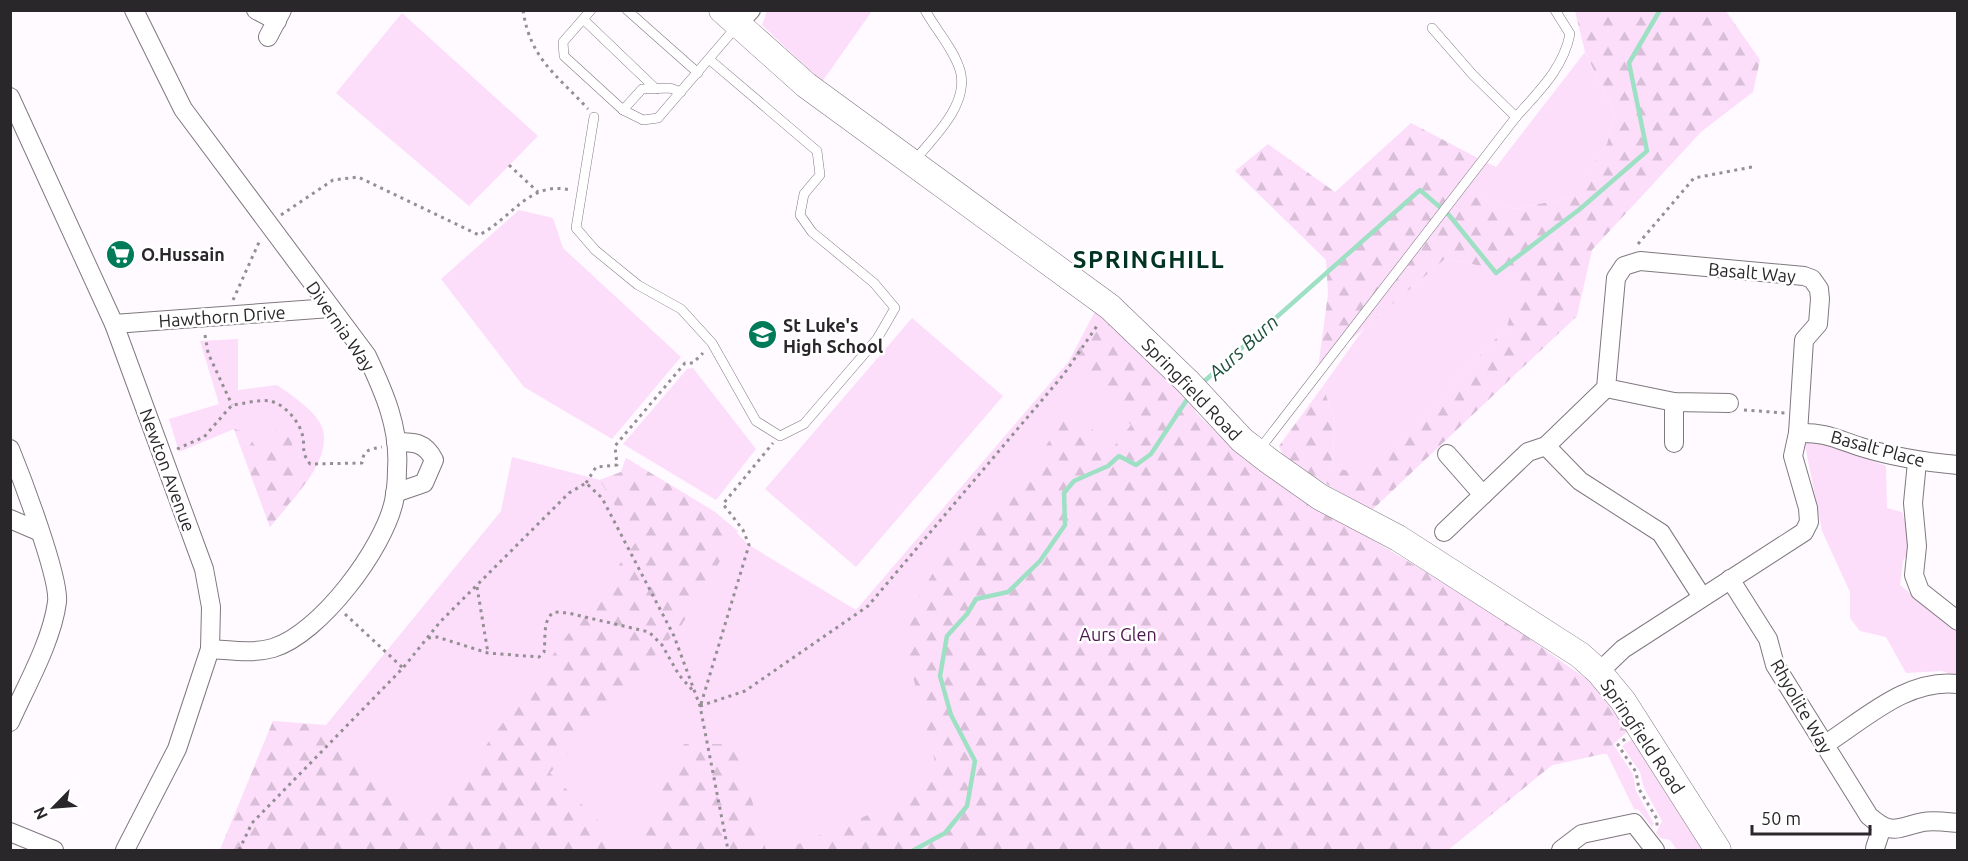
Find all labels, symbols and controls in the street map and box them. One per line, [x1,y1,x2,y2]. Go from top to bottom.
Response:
supermarket icon: O.Hussain [104,238,136,270]
place label: O.Hussain [141,244,225,264]
district label: SPRINGHILL [1073,246,1225,273]
street label: Basalt Way [1707,258,1797,286]
street label: Divernia Way [303,277,379,375]
street label: Hawthorn Drive [158,302,286,330]
water label: Aurs Burn [1203,310,1283,385]
place label: St Luke's High School [783,315,884,356]
school or university icon: St Luke's High School [746,319,778,351]
street label: Springfield Road [1138,334,1246,444]
street label: Newton Avenue [136,406,200,534]
street label: Basalt Place [1829,426,1927,470]
park label: Aurs Glen [1079,624,1157,644]
street label: Rhyolite Way [1767,656,1837,757]
street label: Springfield Road [1597,675,1689,797]
north arrow [24,777,84,837]
scale bar [1752,798,1870,836]
text: N [30,804,51,823]
text: 50 m [1761,808,1801,828]

